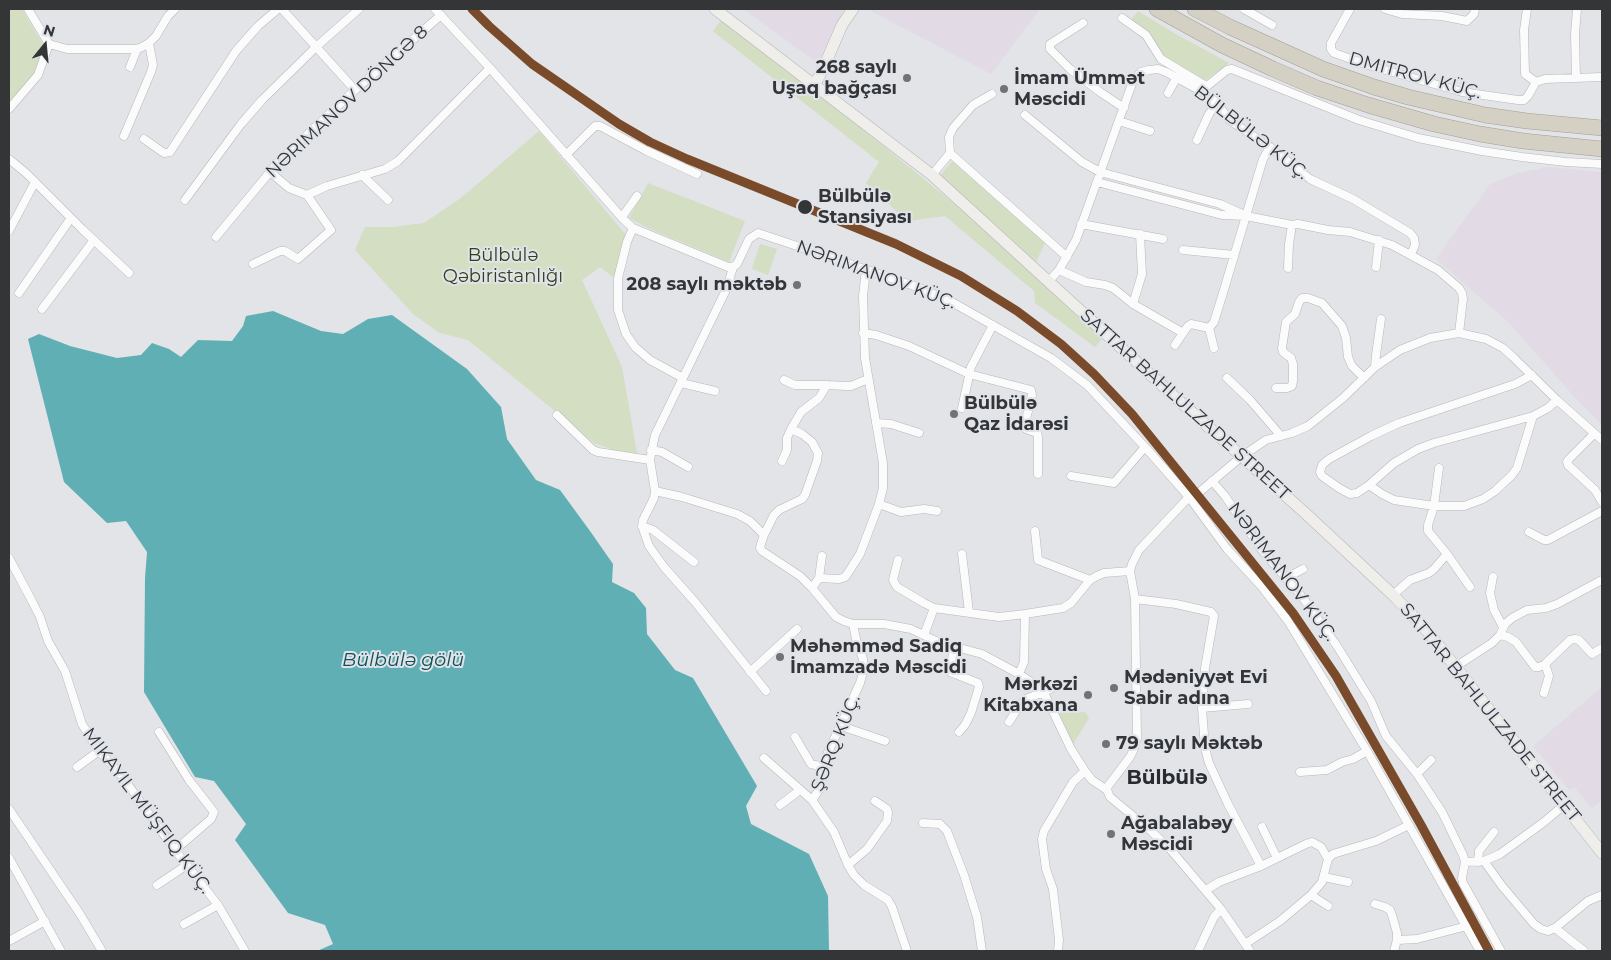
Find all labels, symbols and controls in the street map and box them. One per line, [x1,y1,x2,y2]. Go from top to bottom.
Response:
north arrow [20,20,70,70]
text: N [41,20,57,41]
street label: NƏRIMANOV DÖNGƏ 8 [261,21,433,183]
street label: DMITROV KÜÇ. [1346,48,1484,104]
place label: 268 saylı Uşaq bağçası [772,57,897,100]
place label: İmam Ümmət Məscidi [1014,68,1145,110]
marker: 268 saylı Uşaq bağçası [901,72,913,84]
street label: BÜLBÜLƏ KÜÇ. [1189,81,1313,185]
marker: İmam Ümmət Məscidi [998,83,1010,95]
place label: Bülbülə Stansiyası [818,186,912,228]
marker: Bülbülə Stansiyası [796,198,814,216]
street label: NƏRIMANOV KÜÇ. [793,236,959,314]
park label: Bülbülə Qəbiristanlığı [443,245,563,288]
place label: 208 saylı məktəb [627,274,787,296]
marker: 208 saylı məktəb [791,279,803,291]
street label: SATTAR BAHLULZADE STREET [1075,305,1295,505]
place label: Bülbülə Qaz İdarəsi [964,393,1069,436]
marker: Bülbülə Qaz İdarəsi [948,408,960,420]
street label: NƏRIMANOV KÜÇ. [1223,498,1341,646]
street label: SATTAR BAHLULZADE STREET [1395,599,1585,827]
place label: Məhəmməd Sadiq İmamzadə Məscidi [790,636,967,679]
water label: Bülbülə gölü [342,649,464,671]
marker: Məhəmməd Sadiq İmamzadə Məscidi [774,651,786,663]
place label: Mədəniyyət Evi Sabir adına [1124,667,1268,710]
place label: Mərkəzi Kitabxana [983,674,1078,716]
marker: Mədəniyyət Evi Sabir adına [1108,682,1120,694]
marker: Mərkəzi Kitabxana [1082,689,1094,701]
street label: ŞƏRQ KÜÇ. [807,692,865,794]
street label: MIKAYIL MÜŞFIQ KÜÇ. [78,724,216,898]
place label: 79 saylı Məktəb [1116,733,1263,755]
marker: 79 saylı Məktəb [1100,738,1112,750]
district label: Bülbülə [1126,766,1208,790]
place label: Ağabalabəy Məscidi [1121,813,1233,856]
marker: Ağabalabəy Məscidi [1105,828,1117,840]

